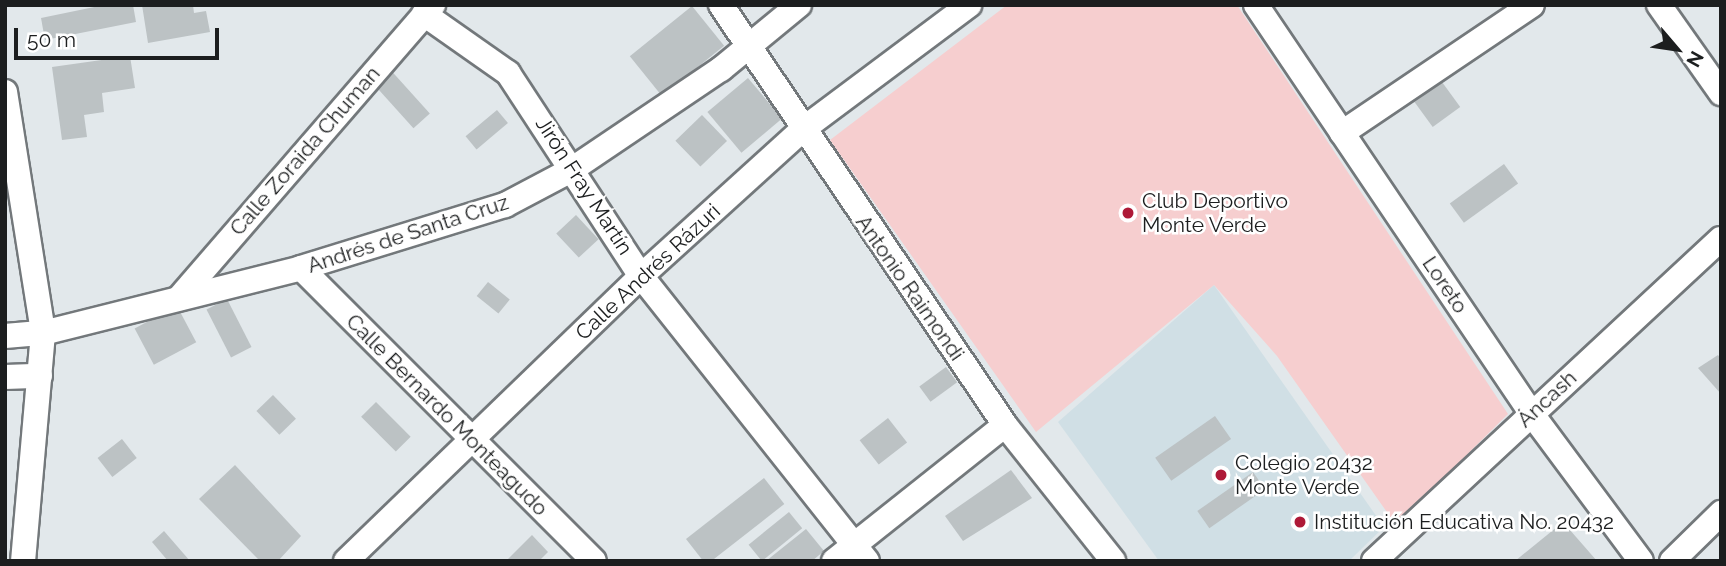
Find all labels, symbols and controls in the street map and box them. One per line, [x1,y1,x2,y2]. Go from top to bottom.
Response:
scale bar [18,14,222,58]
north arrow [1642,14,1712,84]
text: 50 m [27,27,76,52]
text: N [1682,48,1709,71]
street label: Calle Zoraida Chuman [225,61,385,241]
street label: Jirón Fray Martín [530,112,638,260]
place label: Club Deportivo Monte Verde [1142,188,1288,238]
street label: Andrés de Santa Cruz [304,190,512,278]
street label: Calle Andrés Rázuri [570,198,726,346]
marker: Club Deportivo Monte Verde [1120,205,1136,221]
street label: Antonio Raimondi [850,210,970,366]
street label: Loreto [1417,252,1473,318]
street label: Calle Bernardo Monteagudo [341,309,553,521]
street label: Áncash [1512,365,1582,433]
place label: Colegio 20432 Monte Verde [1235,450,1373,500]
marker: Colegio 20432 Monte Verde [1213,467,1229,483]
place label: Institución Educativa No. 20432 [1314,509,1614,535]
marker: Institución Educativa No. 20432 [1292,514,1308,530]

